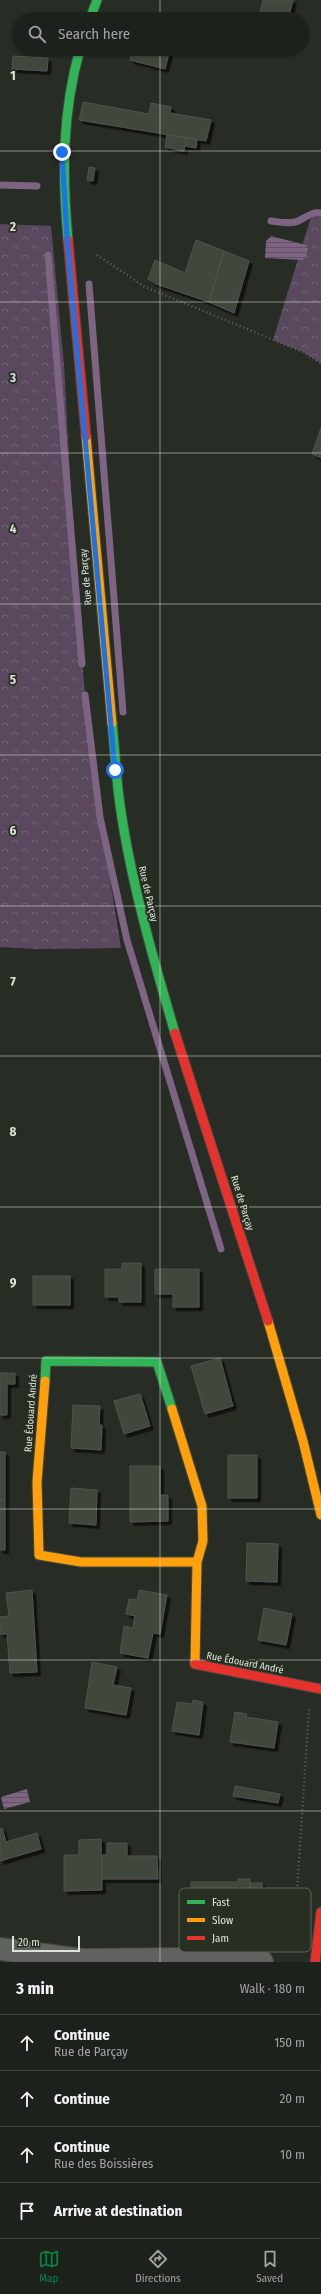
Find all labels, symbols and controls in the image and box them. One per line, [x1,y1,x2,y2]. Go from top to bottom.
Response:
search box [12,12,309,56]
icon: search [26,23,48,45]
text: Search here [58,25,130,43]
text: 1 [10,68,16,83]
route end [53,143,71,161]
text: 2 [9,219,16,234]
text: 3 [9,370,16,385]
text: 4 [10,521,17,536]
street label: Rue de Parçay [77,548,94,606]
text: 5 [10,672,16,687]
route start [106,761,124,779]
text: 6 [10,823,17,838]
street label: Rue de Parçay [136,865,160,924]
text: 7 [10,974,16,989]
text: 8 [10,1124,17,1139]
street label: Rue de Parçay [228,1174,256,1232]
text: 9 [10,1275,17,1290]
street label: Rue Édouard André [20,1373,40,1452]
street label: Rue Édouard André [205,1648,285,1676]
legend [179,1888,311,1952]
text: Fast [212,1896,230,1909]
text: Slow [212,1914,233,1927]
text: Jam [212,1932,229,1945]
scale bar [12,1934,80,1953]
text: 20 m [18,1936,40,1949]
text: 3 min [16,1978,54,1999]
text: Walk · 180 m [240,1981,305,1996]
text: Continue [54,2026,110,2044]
icon: ahead [16,2032,38,2054]
text: 150 m [274,2035,305,2050]
text: Rue de Parçay [54,2044,128,2059]
icon: ahead [16,2088,38,2110]
text: Continue [54,2090,110,2108]
text: 20 m [279,2091,305,2106]
text: Continue [54,2138,110,2156]
icon: ahead [16,2144,38,2166]
text: 10 m [280,2147,305,2162]
text: Rue des Boissières [54,2156,153,2171]
icon: arrive [16,2200,38,2222]
text: Arrive at destination [54,2202,182,2220]
tab: Map [38,2248,60,2285]
tab: Directions [135,2248,181,2285]
tab: Saved [256,2248,283,2285]

